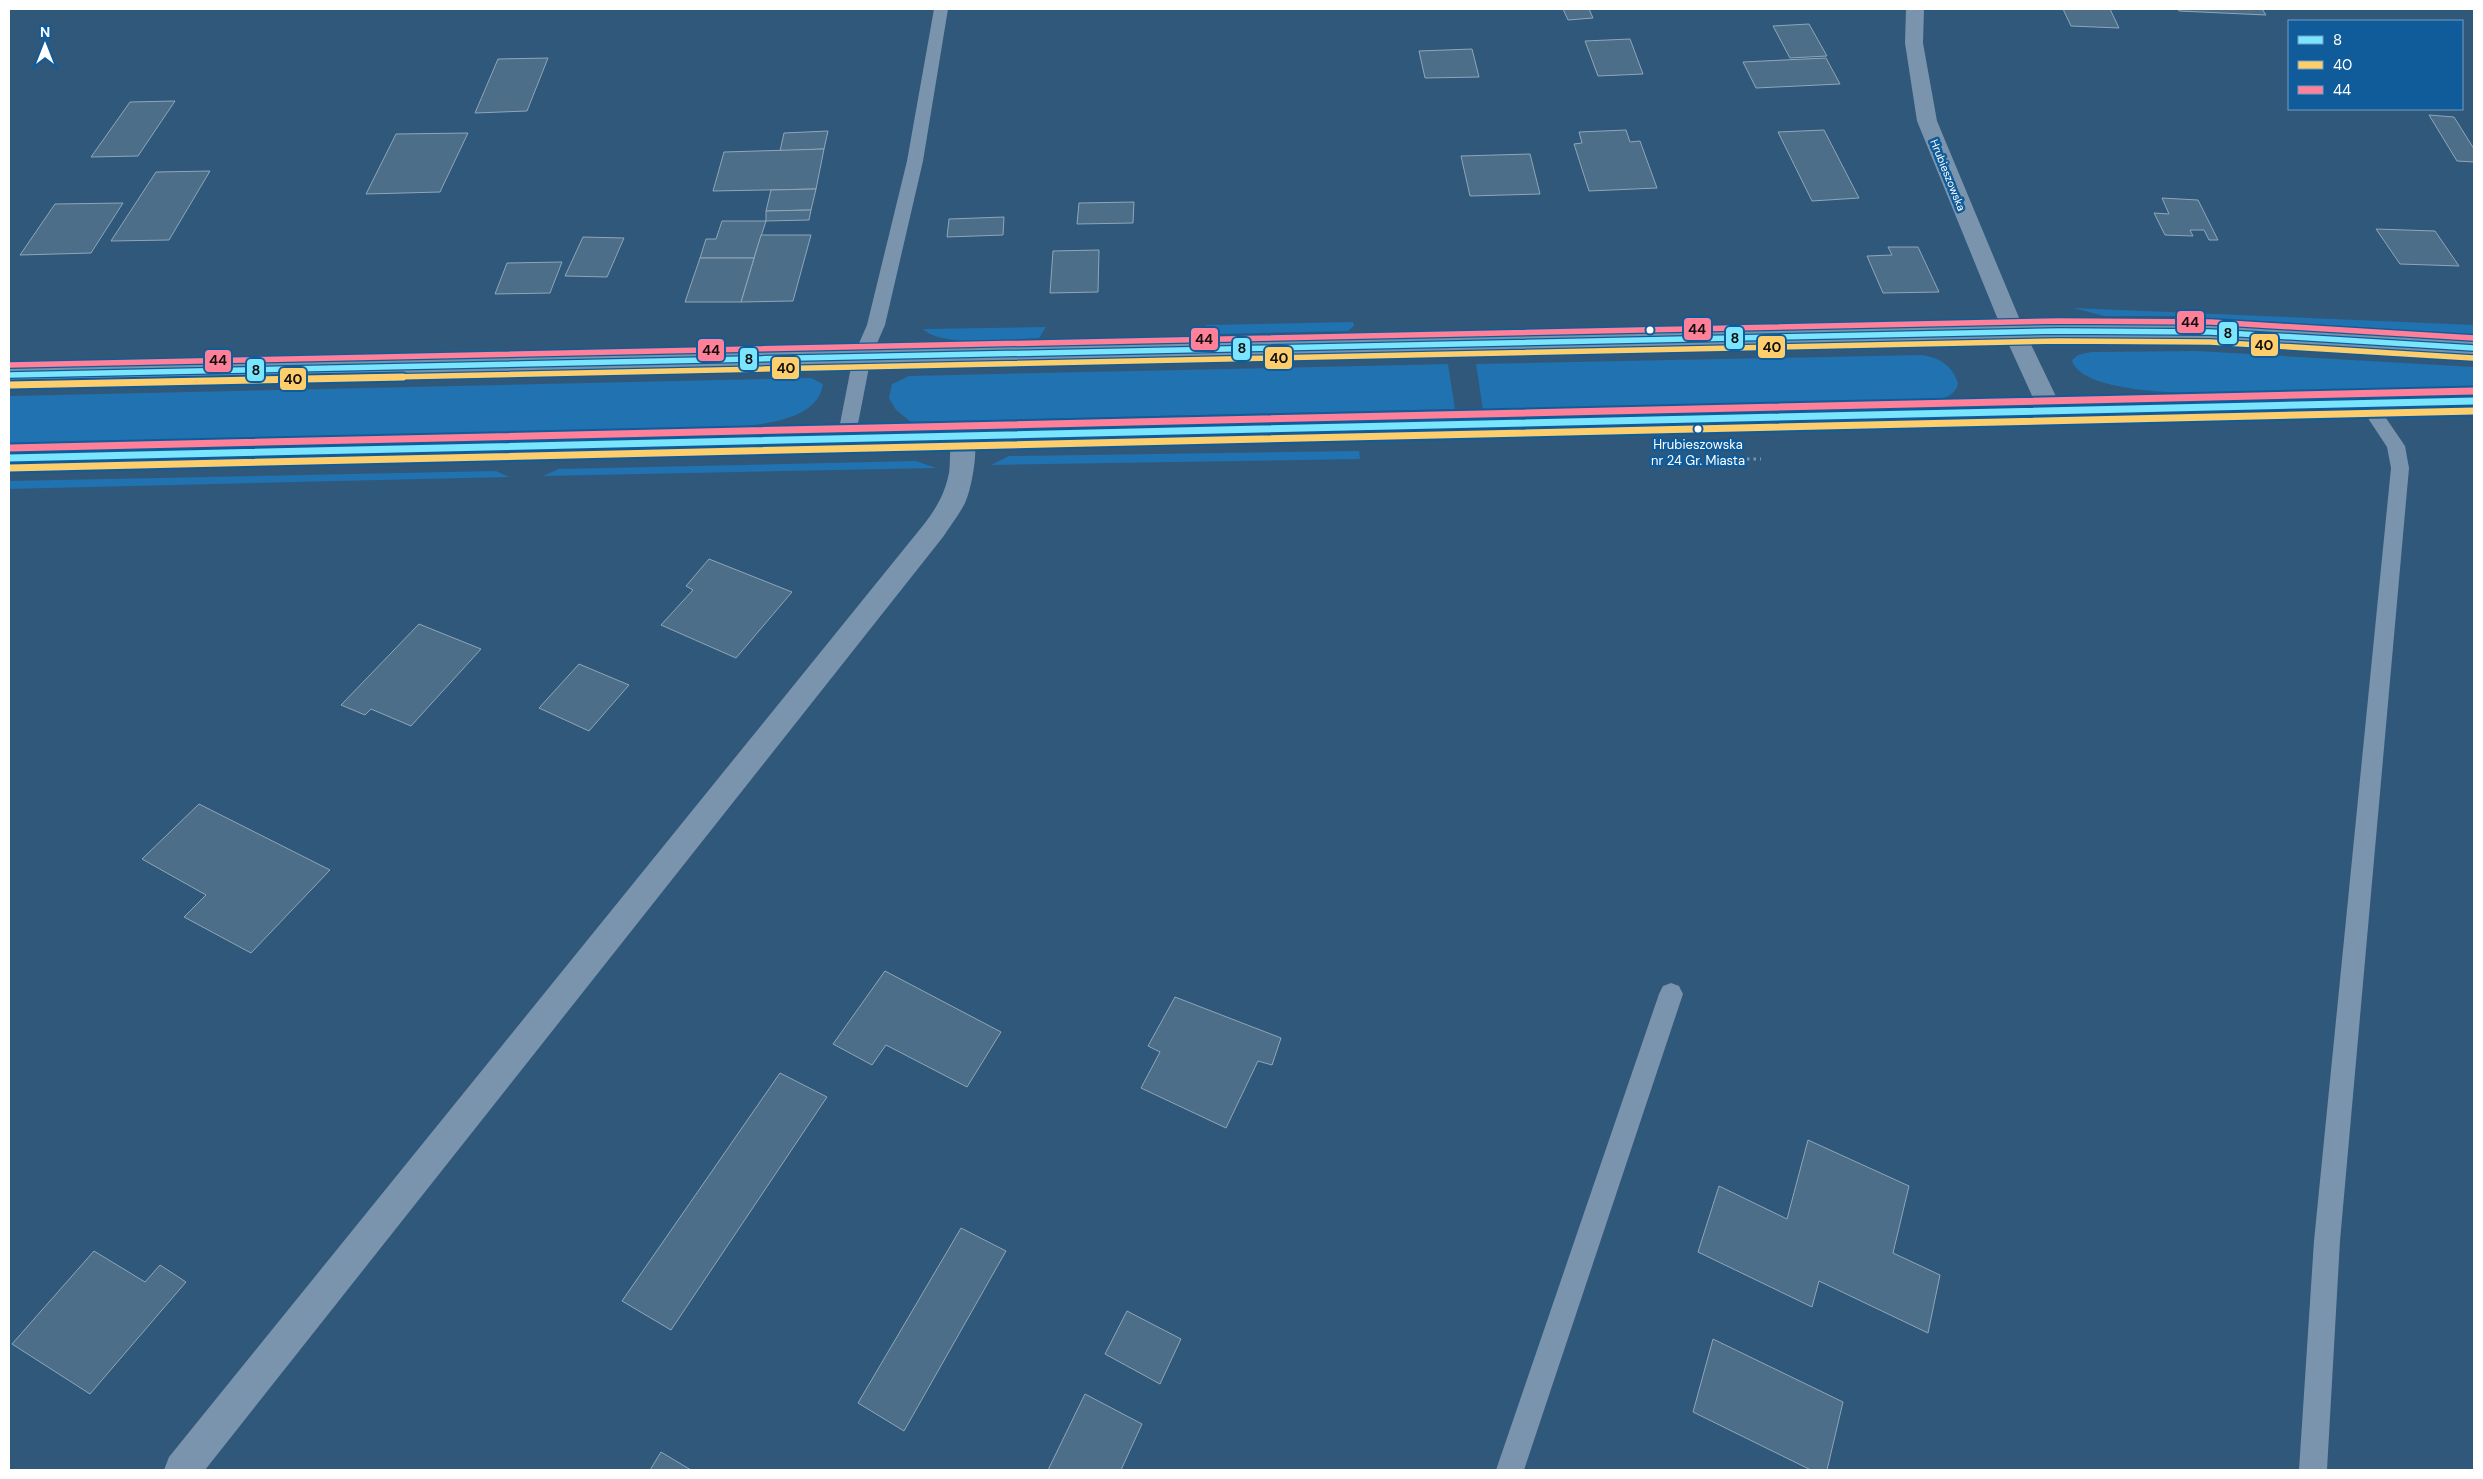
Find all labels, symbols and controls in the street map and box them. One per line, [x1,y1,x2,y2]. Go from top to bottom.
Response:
north arrow [20,20,70,70]
legend [2288,20,2463,110]
text: N [40,23,50,41]
text: 8 [2333,30,2342,50]
text: 40 [2333,55,2352,75]
text: 44 [2333,80,2351,100]
street label: Hrubieszowska [1927,137,1969,213]
line badge: 44 [2176,310,2205,334]
text: 44 [2181,313,2199,331]
line badge: 44 [1683,317,1712,341]
text: 44 [1688,320,1706,338]
line badge: 8 [2218,321,2238,345]
text: 8 [2224,324,2233,342]
unlabelled marker [1645,325,1655,335]
line badge: 8 [1725,326,1744,350]
line badge: 44 [1190,327,1219,351]
text: 8 [1731,329,1740,347]
text: 44 [1195,330,1213,348]
line badge: 40 [2250,333,2279,357]
line badge: 40 [1757,335,1786,359]
text: 40 [2255,336,2274,354]
line badge: 8 [1232,337,1251,361]
line badge: 44 [697,338,725,362]
text: 40 [1763,338,1782,356]
text: 8 [1238,339,1247,357]
text: 44 [702,341,720,359]
line badge: 40 [1264,346,1293,370]
line badge: 8 [739,347,758,371]
line badge: 44 [204,349,232,373]
text: 40 [1270,349,1289,367]
text: 8 [745,350,754,368]
text: 44 [209,351,227,369]
line badge: 40 [771,356,800,380]
line badge: 8 [246,358,265,382]
text: 40 [777,359,796,377]
text: 8 [252,361,261,379]
line badge: 40 [279,367,307,391]
text: 40 [284,370,303,388]
marker: Hrubieszowska nr 24 Gr. Miasta [1693,424,1703,434]
place label: Hrubieszowska nr 24 Gr. Miasta [1651,436,1745,469]

